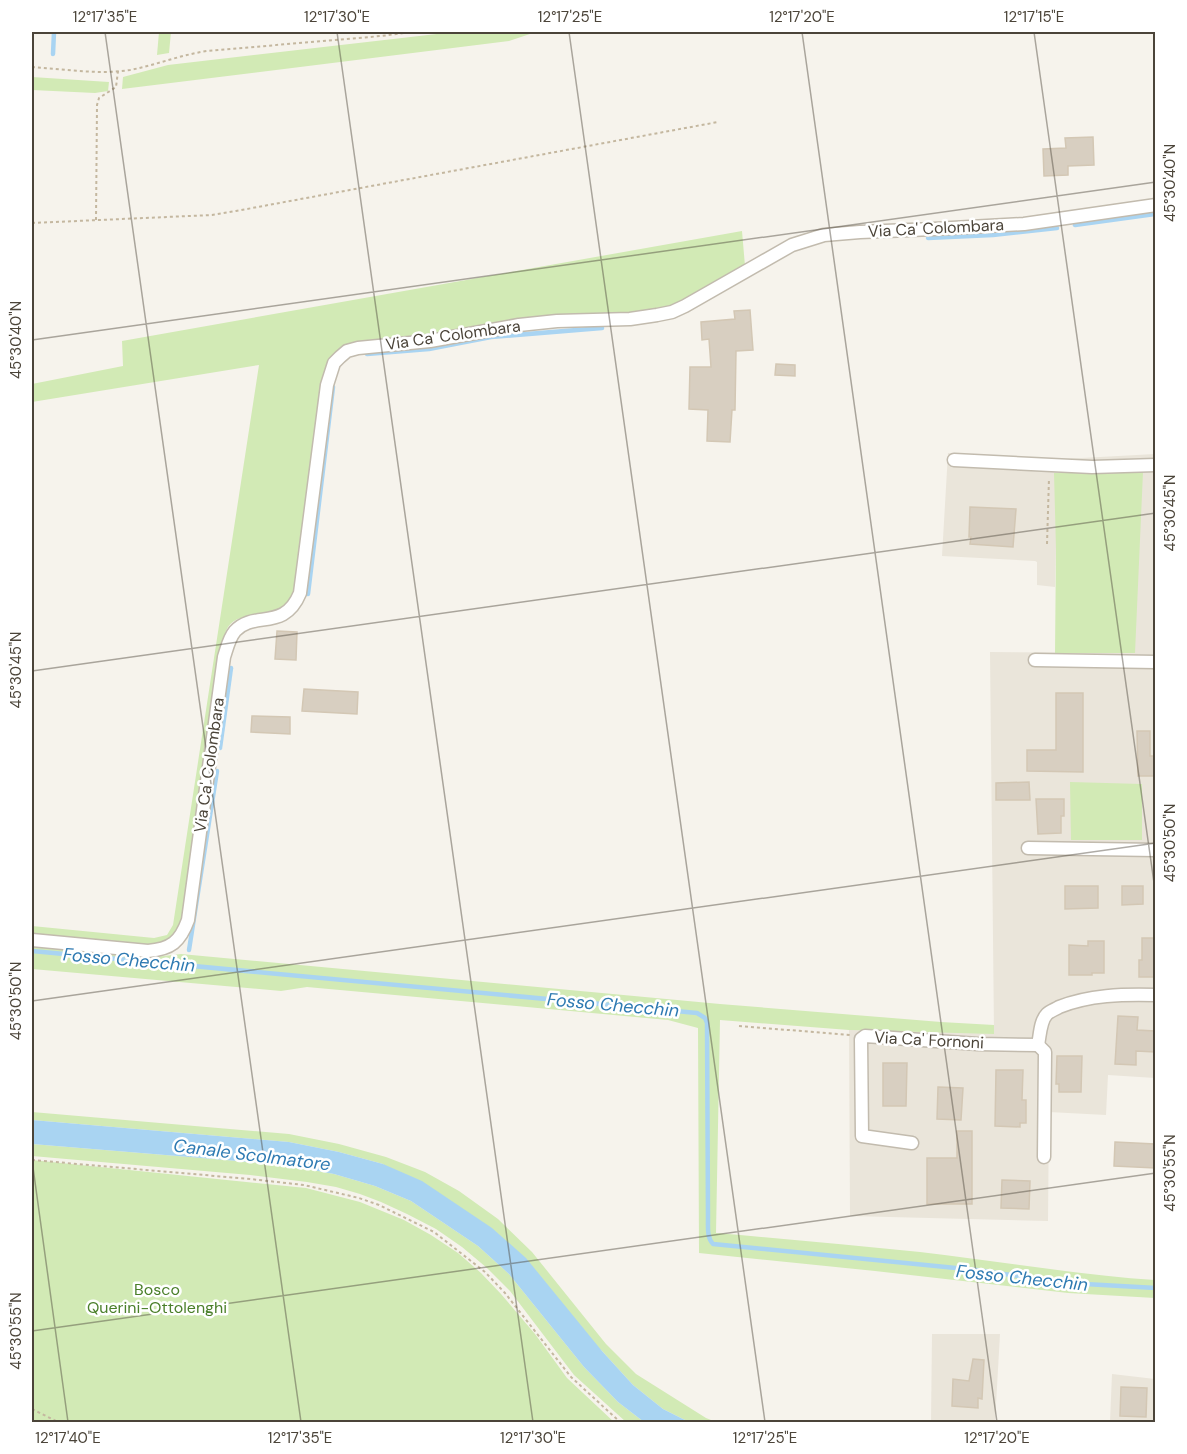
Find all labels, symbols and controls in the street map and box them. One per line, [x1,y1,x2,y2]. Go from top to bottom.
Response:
text: 12°17'35"E [73,7,137,27]
text: 12°17'30"E [304,7,370,27]
text: 12°17'25"E [538,7,602,27]
text: 12°17'20"E [769,7,835,27]
text: 12°17'15"E [1004,7,1064,27]
text: 45°30'40"N [1160,144,1180,222]
street label: Via Ca' Colombara [867,214,1005,242]
text: 45°30'40"N [6,301,26,379]
street label: Via Ca' Colombara [384,315,522,355]
text: 45°30'45"N [1160,475,1180,551]
text: 45°30'45"N [6,632,26,708]
street label: Via Ca' Colombara [189,696,229,834]
text: 45°30'50"N [1160,804,1180,882]
water label: Fosso Checchin [62,942,196,978]
text: 45°30'50"N [6,962,26,1040]
water label: Fosso Checchin [546,987,680,1023]
street label: Via Ca' Fornoni [874,1027,984,1053]
water label: Canale Scolmatore [172,1133,332,1177]
text: 45°30'55"N [1160,1134,1180,1212]
water label: Fosso Checchin [955,1259,1089,1297]
park label: Bosco Querini-Ottolenghi [87,1279,227,1318]
text: 45°30'55"N [6,1292,26,1370]
text: 12°17'40"E [35,1428,101,1448]
text: 12°17'35"E [268,1428,332,1448]
text: 12°17'30"E [500,1428,566,1448]
text: 12°17'25"E [733,1428,797,1448]
text: 12°17'20"E [964,1428,1030,1448]

